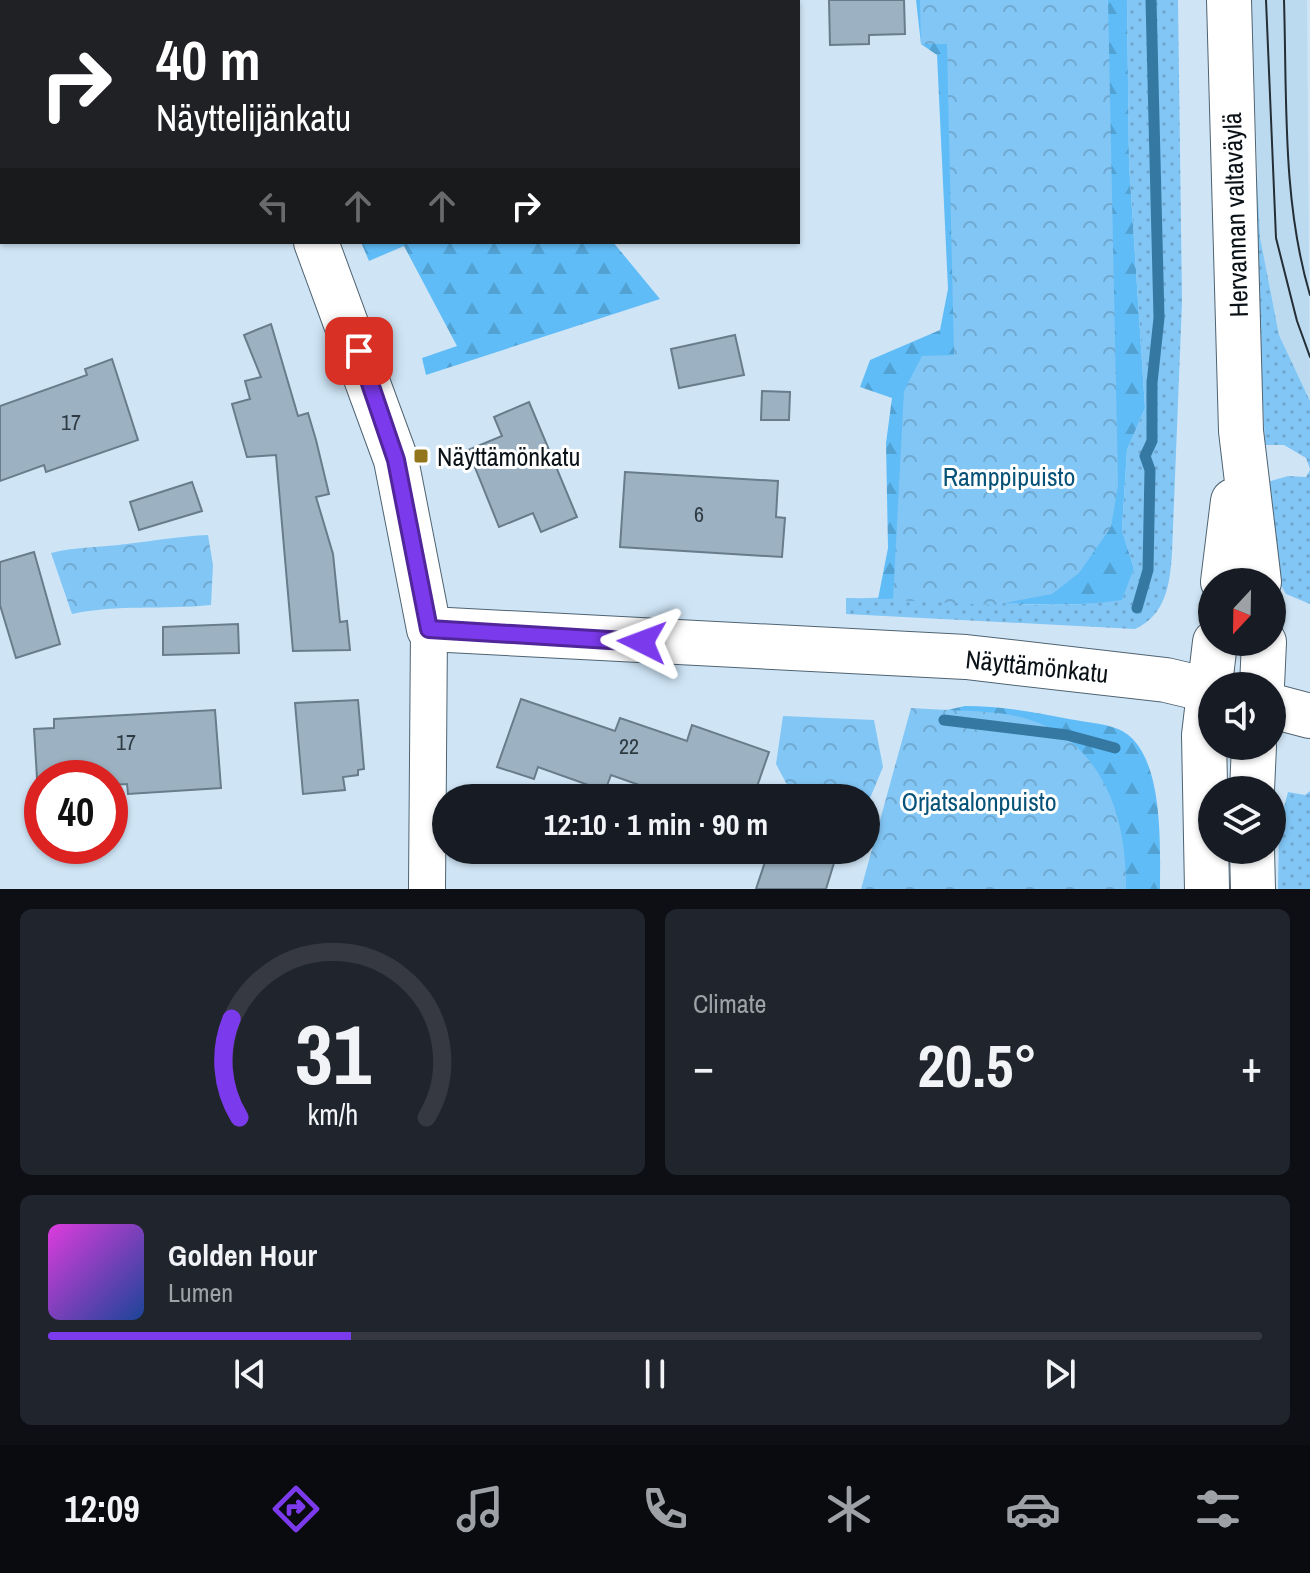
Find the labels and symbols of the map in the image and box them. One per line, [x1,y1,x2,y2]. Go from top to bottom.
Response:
street label: Hervannan valtaväylä [1214,112,1256,318]
pin [325,317,393,385]
house number: 17 [61,407,81,437]
place label: Näyttämönkatu [437,439,580,474]
marker: Näyttämönkatu [412,447,430,465]
park label: Ramppipuisto [943,459,1075,494]
house number: 6 [694,499,704,529]
north arrow [1198,568,1286,656]
position arrow [600,600,684,684]
street label: Näyttämönkatu [964,641,1110,691]
house number: 17 [116,727,136,757]
house number: 22 [619,731,639,761]
speed limit sign: 40 [24,760,128,864]
park label: Orjatsalonpuisto [901,784,1057,819]

